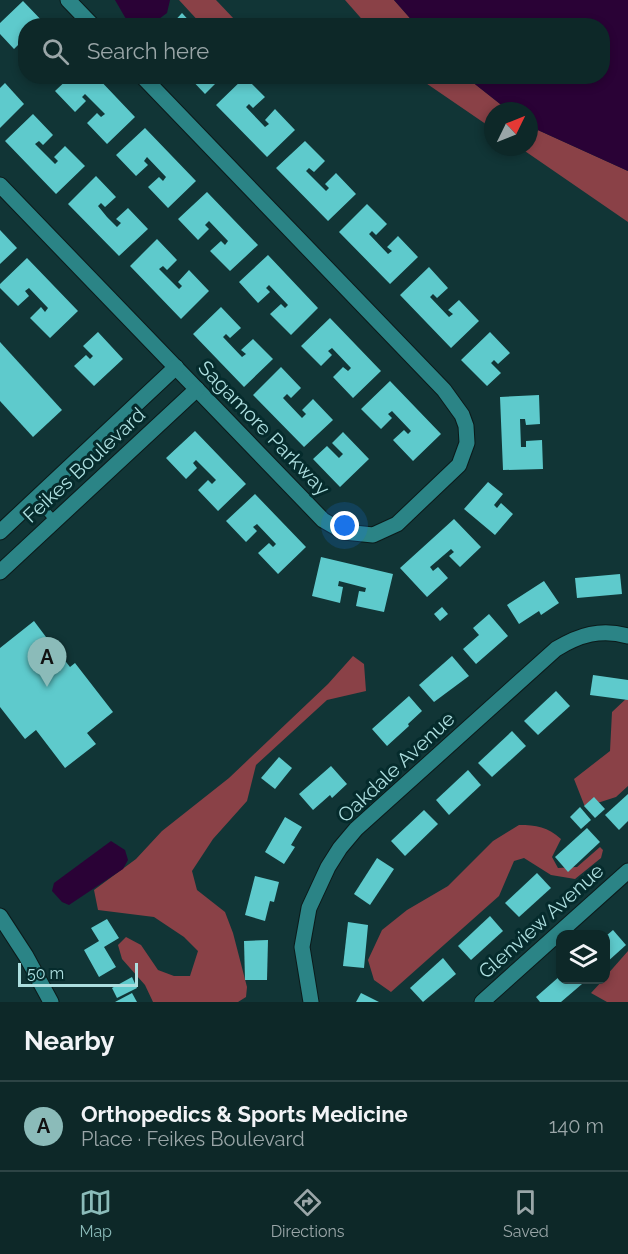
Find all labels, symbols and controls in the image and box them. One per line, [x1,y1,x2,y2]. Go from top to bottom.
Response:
search box [18,18,610,84]
icon: search [39,35,72,68]
text: Search here [87,38,209,64]
north arrow [484,102,538,156]
street label: Sagamore Parkway [193,356,335,501]
street label: Feikes Boulevard [18,402,150,528]
your location [330,511,359,540]
pin: A [28,638,66,687]
street label: Oakdale Avenue [333,707,460,827]
street label: Glenview Avenue [474,858,609,983]
map controls [556,930,610,984]
button: layers [556,930,610,984]
scale bar [18,960,138,988]
text: 50 m [27,964,64,983]
text: Nearby [24,1026,114,1056]
text: Orthopedics & Sports Medicine [81,1101,408,1127]
text: A [37,1114,50,1138]
text: 140 m [549,1114,604,1138]
text: Place · Feikes Boulevard [81,1127,305,1151]
tab: Map [79,1186,112,1241]
tab: Directions [271,1186,345,1241]
tab: Saved [503,1186,549,1241]

